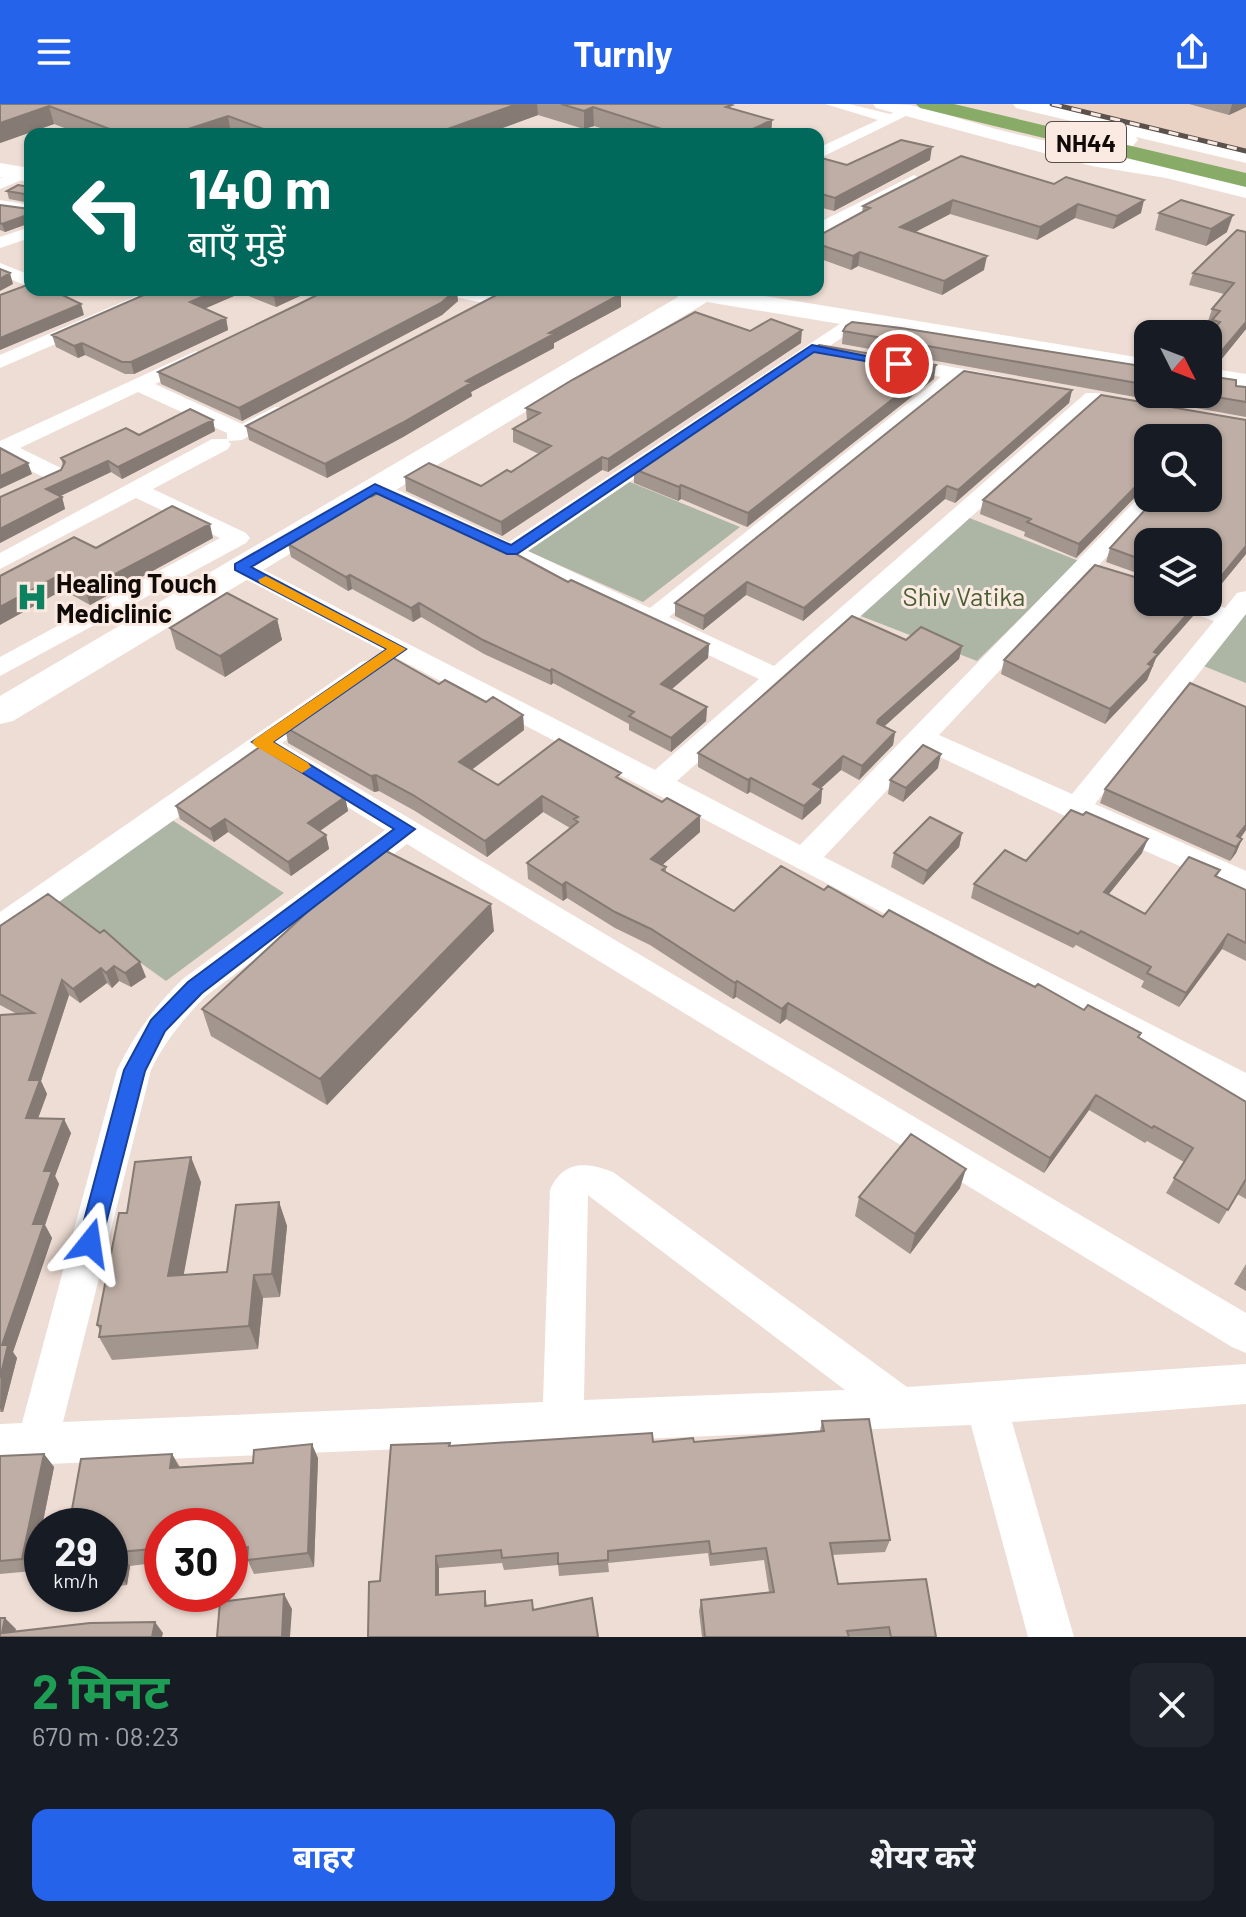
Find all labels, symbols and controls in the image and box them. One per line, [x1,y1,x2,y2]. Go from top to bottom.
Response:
icon: menu [32,30,76,74]
icon: share [1170,30,1214,74]
text: Turnly [573,31,673,74]
road number: NH44 [1046,122,1126,162]
text: 140 m [188,153,332,220]
icon: left [56,160,160,264]
text: बाएँ मुड़ें [188,221,286,264]
north arrow [1134,320,1222,408]
map controls [1134,320,1222,616]
pin [865,330,933,398]
icon: arrive [877,342,921,386]
button: search [1134,424,1222,512]
button: layers [1134,528,1222,616]
place label: Healing Touch Mediclinic [56,567,217,628]
hospital icon: Healing Touch Mediclinic [15,580,49,614]
park label: Shiv Vatika [903,580,1025,611]
position arrow [48,1201,132,1285]
speed limit sign: 30 [144,1508,248,1612]
text: 29 [54,1526,98,1574]
text: km/h [53,1568,99,1592]
text: 2 मिनट [32,1661,169,1719]
button: close [1130,1663,1214,1747]
text: 670 m · 08:23 [32,1720,179,1751]
button: बाहर [32,1809,615,1901]
button: शेयर करें [631,1809,1214,1901]

